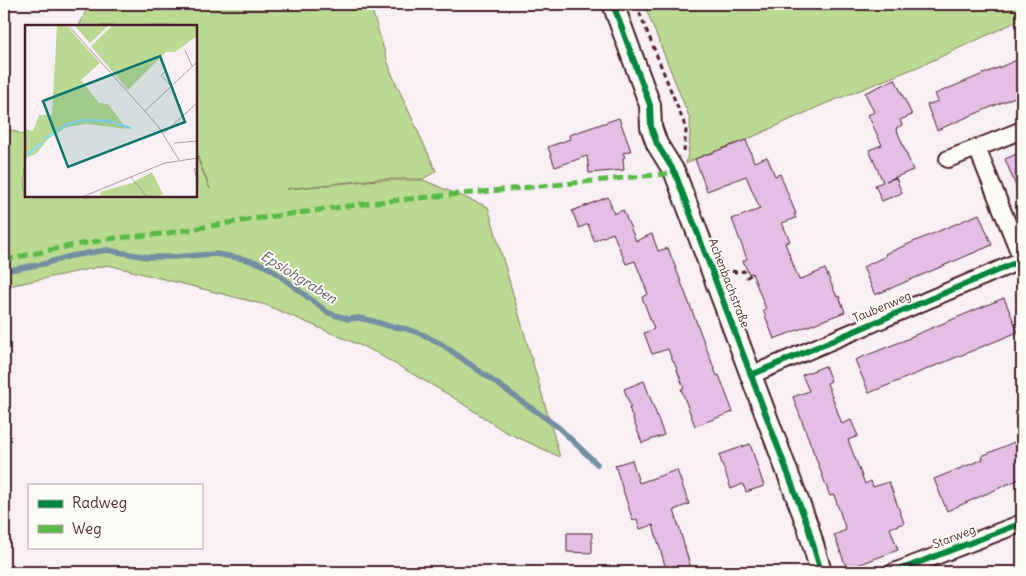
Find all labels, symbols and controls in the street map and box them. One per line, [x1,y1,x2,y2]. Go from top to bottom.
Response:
inset map [25,25,198,198]
street label: Achenbachstraße [705,236,753,330]
water label: Epslohgraben [258,246,341,308]
street label: Taubenweg [850,288,913,326]
legend [28,484,202,548]
text: Radweg [72,493,127,512]
text: Weg [72,519,102,538]
street label: Starweg [930,521,977,552]

